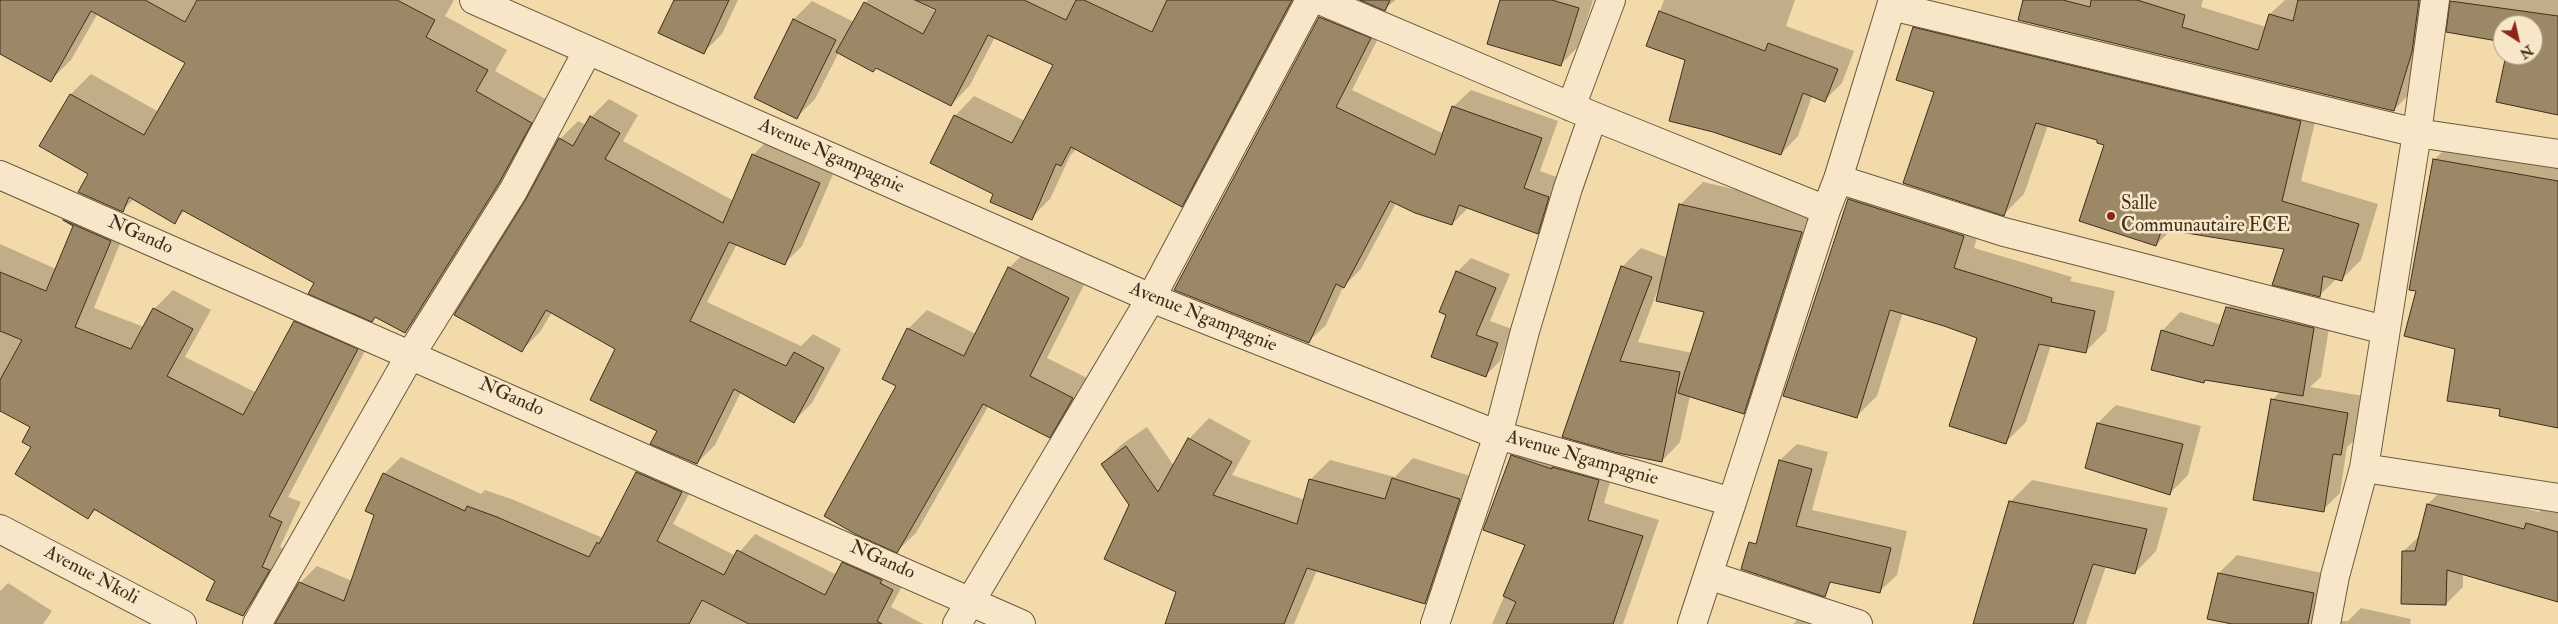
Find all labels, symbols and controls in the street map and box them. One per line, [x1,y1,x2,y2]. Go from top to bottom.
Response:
north arrow [2493,15,2543,65]
text: N [2516,41,2536,62]
street label: Avenue Ngampagnie [755,115,907,199]
place label: Salle Communautaire ECE [2121,194,2290,238]
marker: Salle Communautaire ECE [2105,210,2117,222]
street label: NGando [104,212,176,260]
street label: Avenue Ngampagnie [1126,278,1280,358]
street label: NGando [475,374,547,422]
street label: Avenue Ngampagnie [1503,426,1661,492]
street label: NGando [846,537,918,585]
street label: Avenue Nkoli [40,542,142,610]

